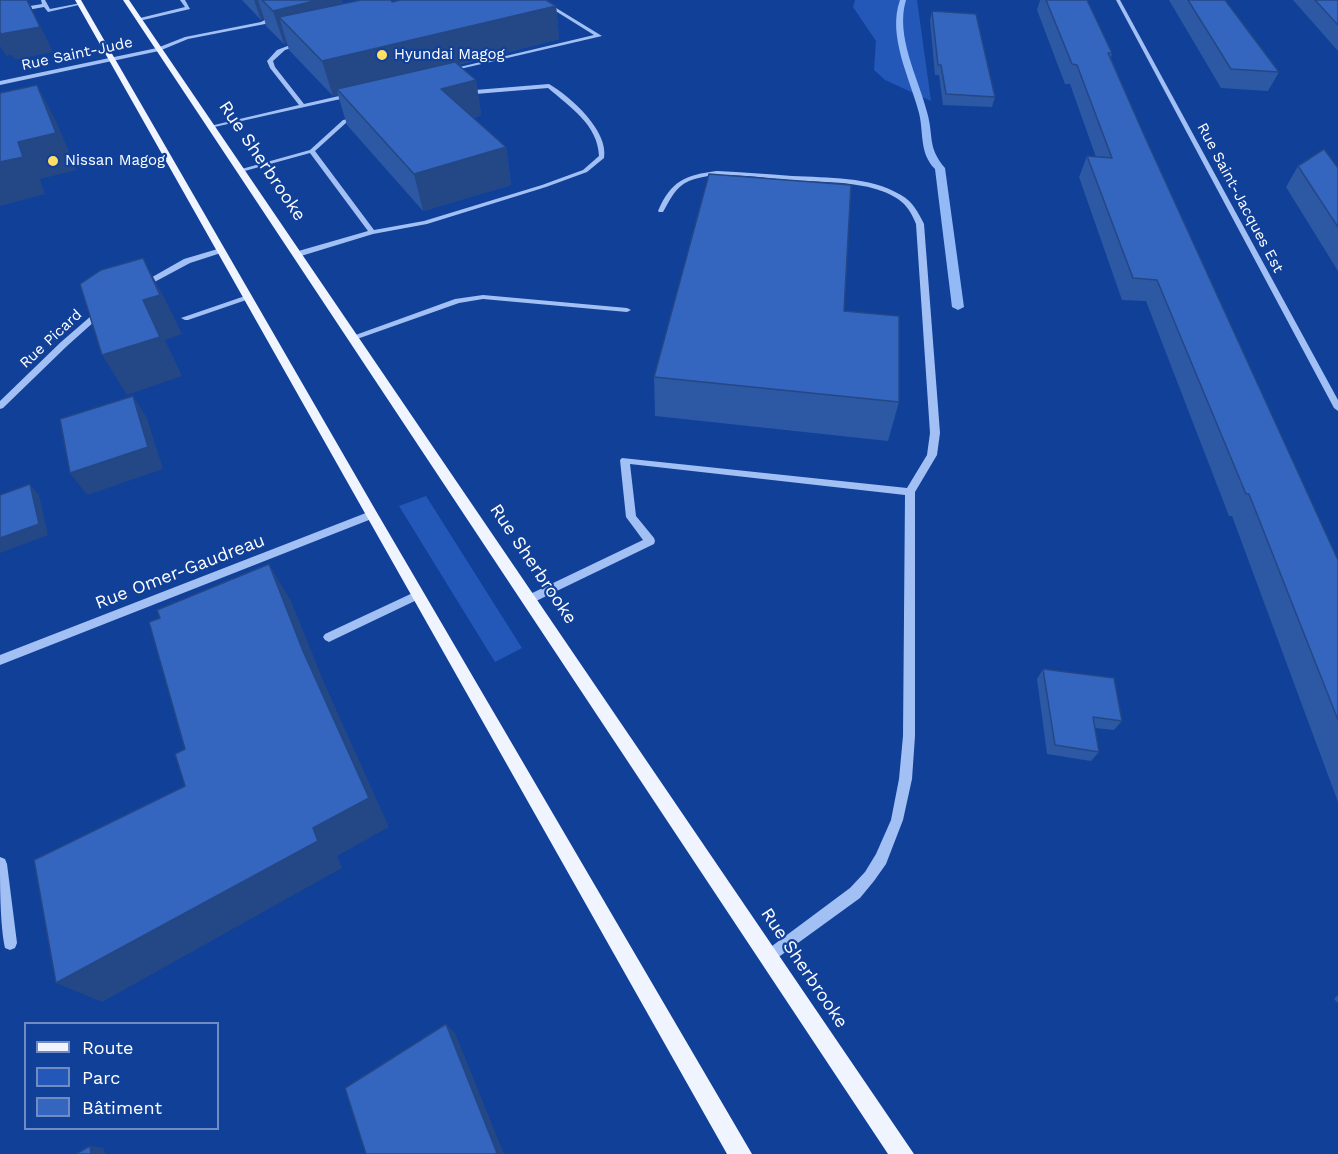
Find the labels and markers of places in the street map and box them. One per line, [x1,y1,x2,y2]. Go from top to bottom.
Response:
place label: Hyundai Magog [394,46,504,64]
marker: Hyundai Magog [375,48,389,62]
place label: Nissan Magog [65,152,165,170]
marker: Nissan Magog [46,154,60,168]

